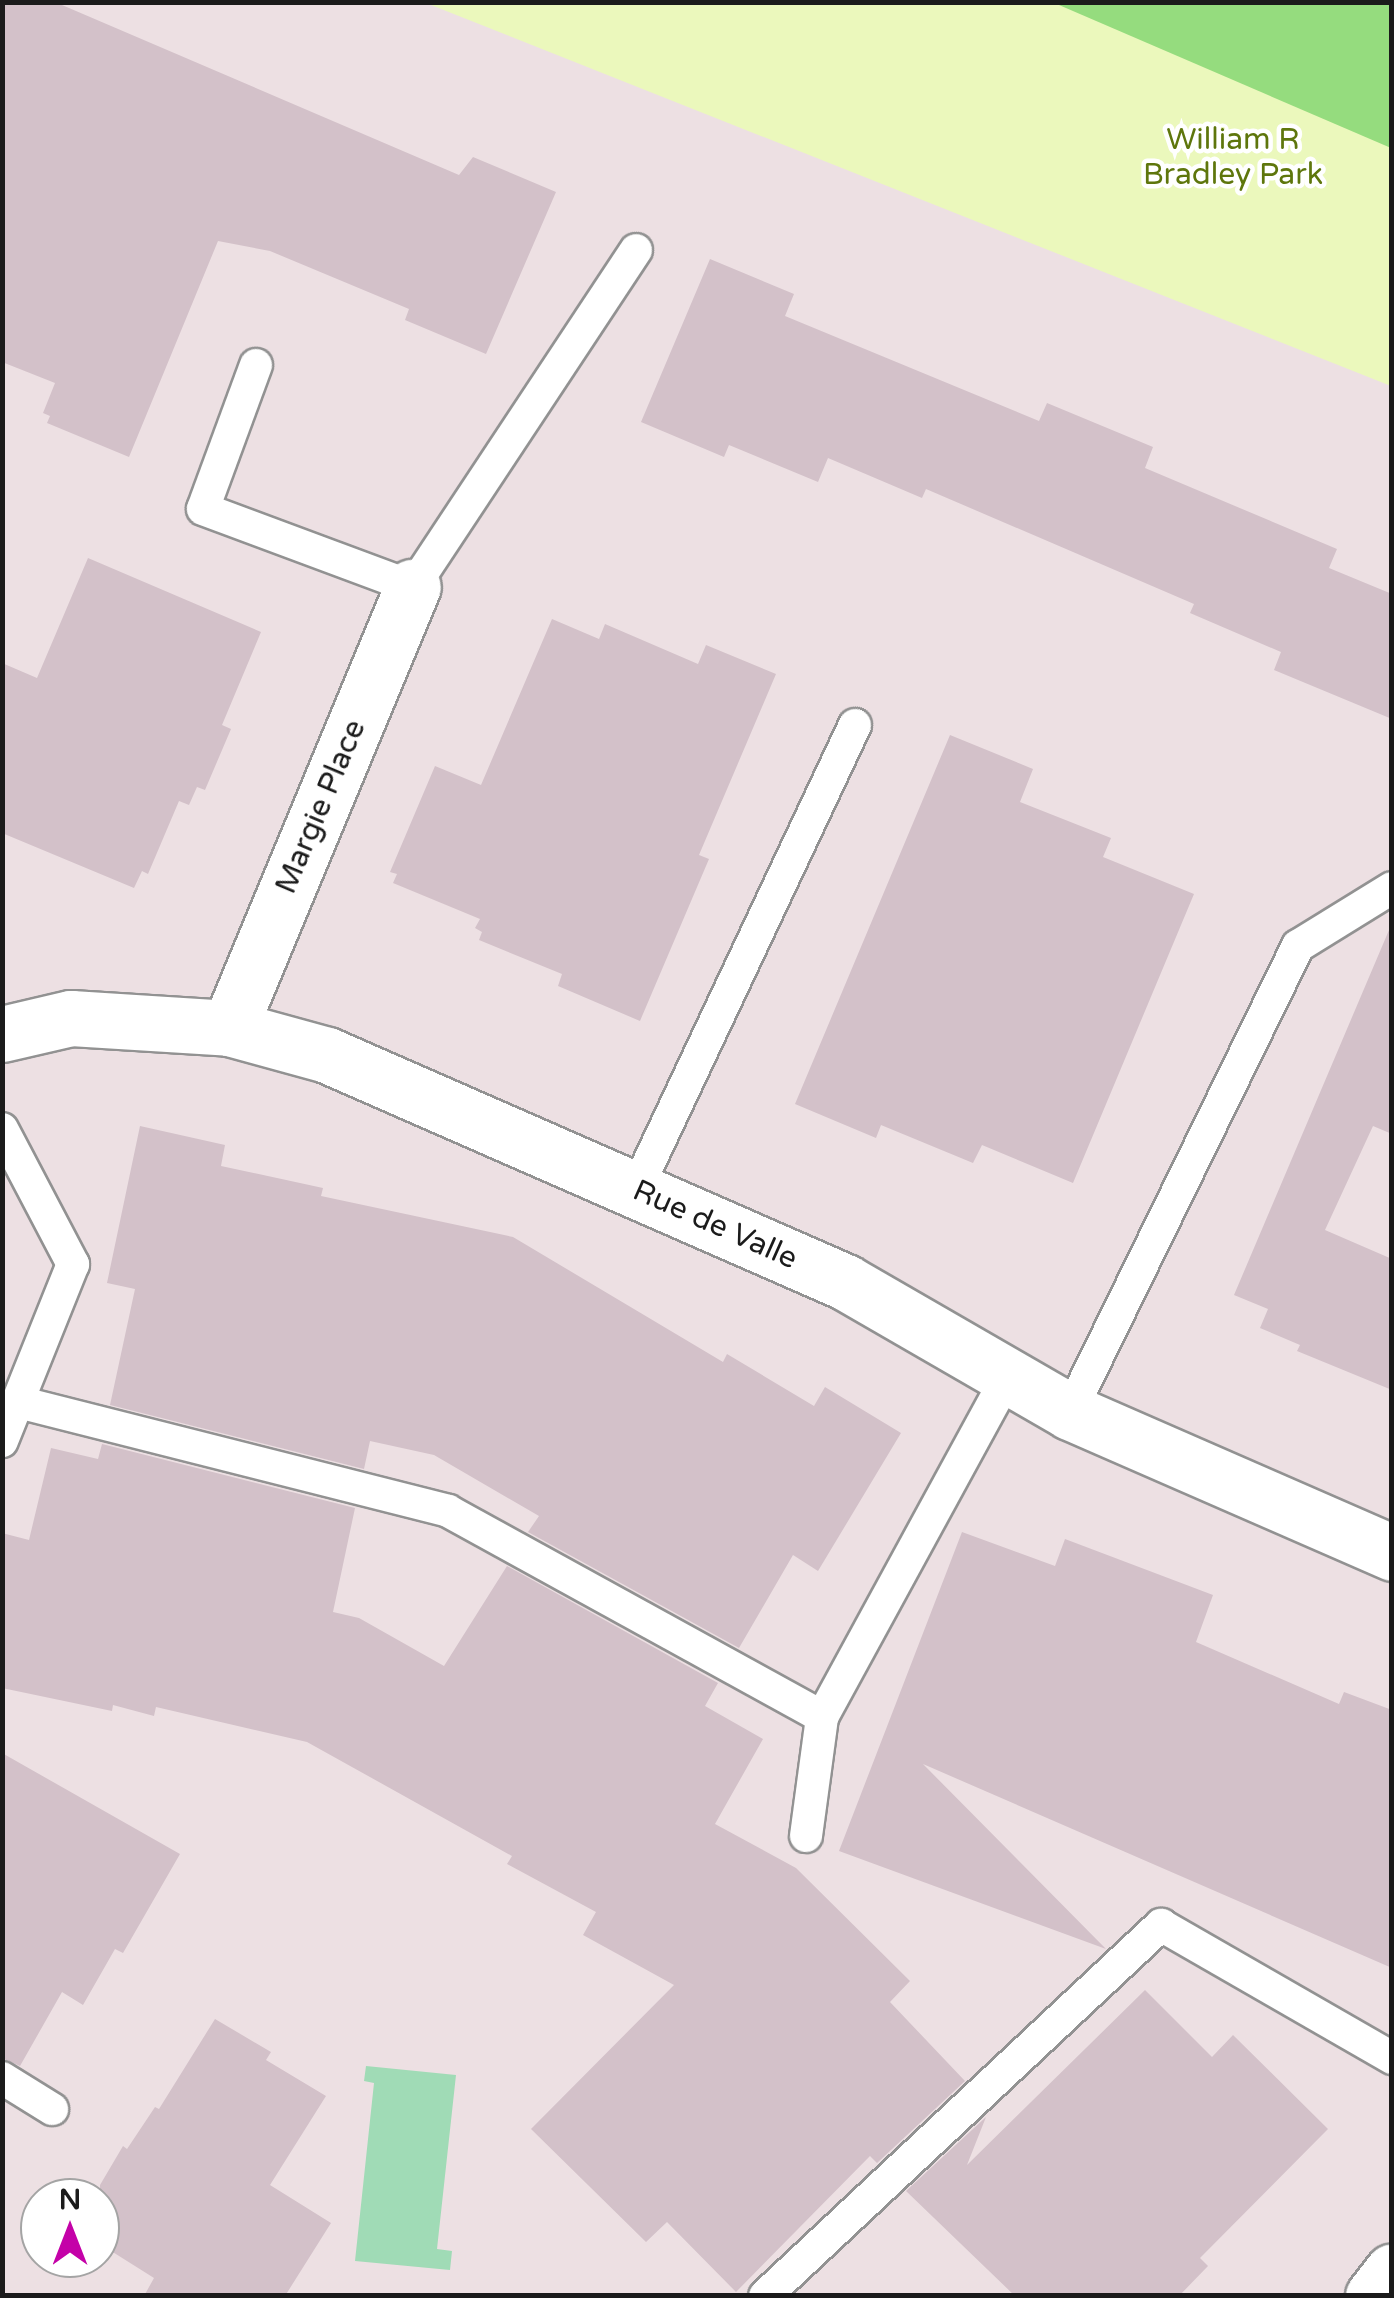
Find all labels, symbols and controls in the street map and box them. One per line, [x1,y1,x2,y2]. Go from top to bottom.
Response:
park label: William R Bradley Park [1143,122,1323,192]
street label: Margie Place [268,715,374,899]
street label: Rue de Valle [627,1173,803,1277]
north arrow [20,2178,120,2278]
text: N [59,2183,81,2217]

